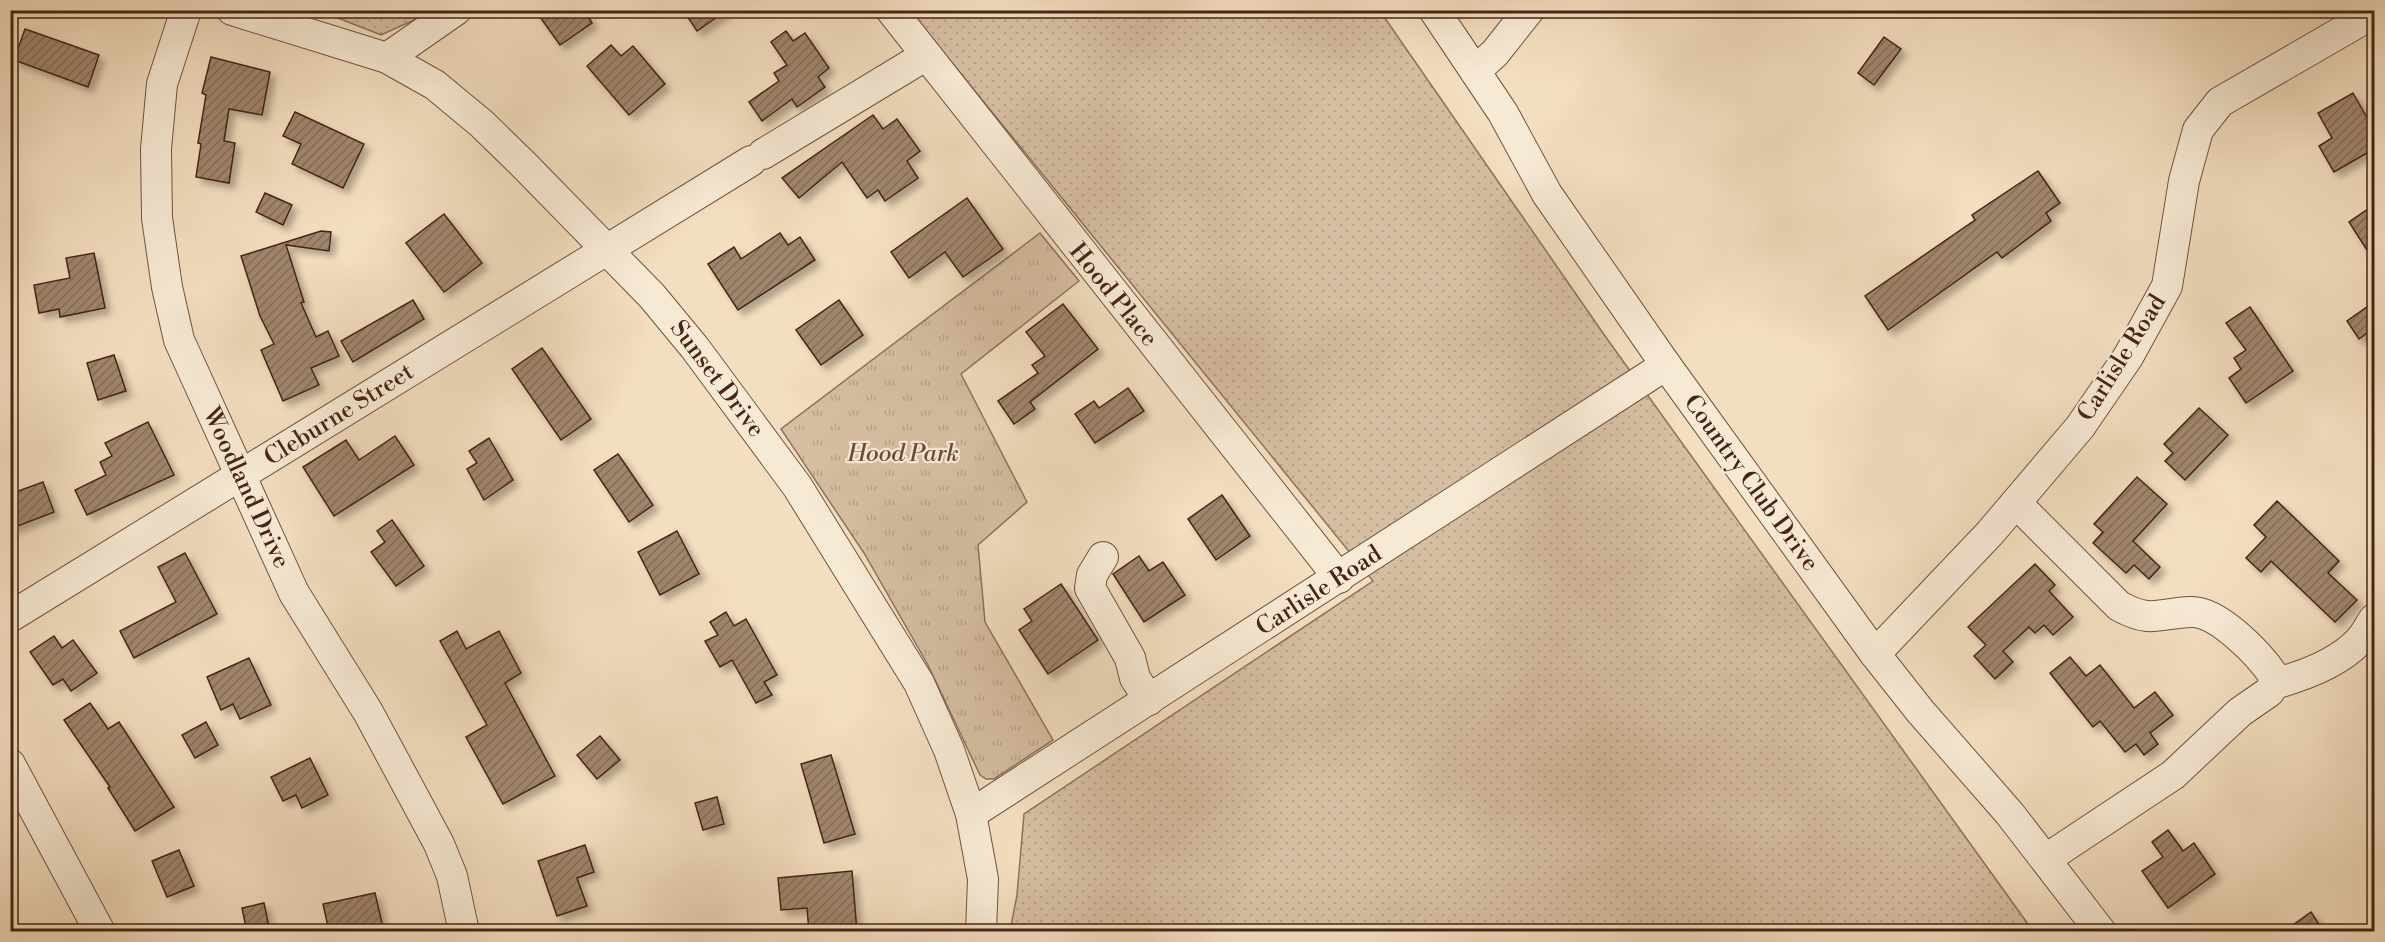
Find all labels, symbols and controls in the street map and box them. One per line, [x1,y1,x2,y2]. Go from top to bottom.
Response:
street label: Hood Place [1062,237,1164,353]
street label: Carlisle Road [2071,289,2173,427]
street label: Sunset Drive [663,314,771,444]
street label: Cleburne Street [259,357,420,473]
street label: Country Club Drive [1677,389,1825,577]
street label: Woodland Drive [195,402,296,573]
park label: Hood Park [846,439,959,469]
street label: Carlisle Road [1250,539,1388,643]

